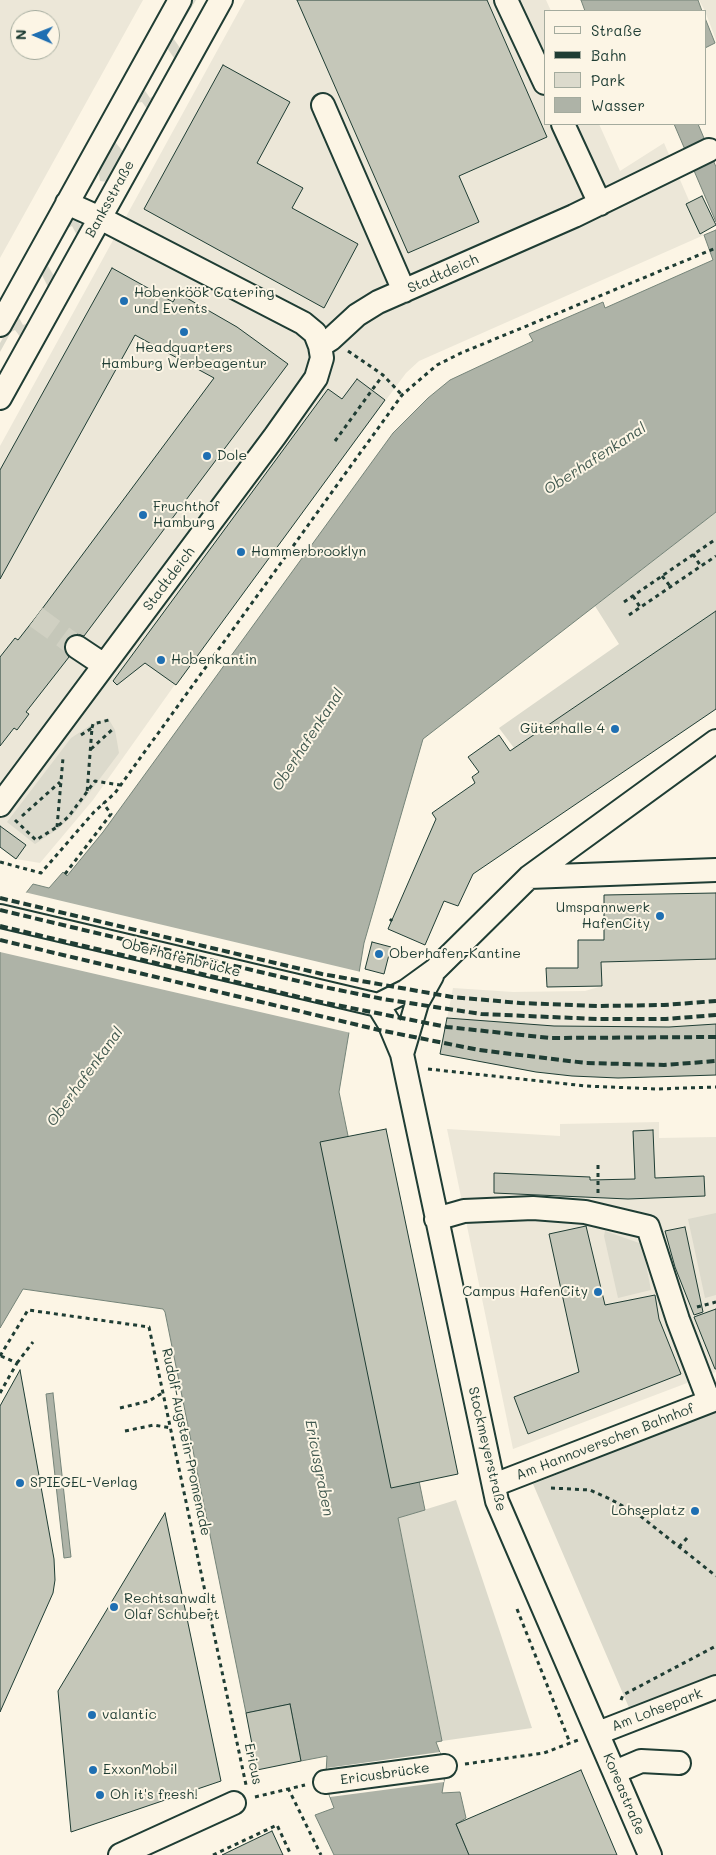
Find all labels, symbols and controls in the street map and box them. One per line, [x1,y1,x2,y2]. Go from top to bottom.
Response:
north arrow [10,10,60,60]
legend [544,10,706,125]
text: Straße [591,20,642,40]
text: N [11,29,30,40]
text: Bahn [591,45,626,65]
text: Park [591,70,625,90]
text: Wasser [591,95,645,115]
street label: Banksstraße [82,157,138,241]
street label: Stadtdeich [405,251,481,297]
place label: Hobenköök Catering und Events [134,285,274,318]
marker: Hobenköök Catering und Events [118,295,130,307]
marker: Headquarters Hamburg Werbeagentur [178,326,190,338]
place label: Headquarters Hamburg Werbeagentur [101,340,267,372]
water label: Oberhafenkanal [541,419,649,499]
place label: Dole [217,448,247,464]
marker: Dole [201,450,213,462]
place label: Fruchthof Hamburg [153,499,219,532]
marker: Fruchthof Hamburg [137,509,149,521]
street label: Stadtdeich [139,544,199,614]
place label: Hammerbrooklyn [251,544,366,560]
marker: Hammerbrooklyn [235,546,247,558]
place label: Hobenkantin [171,652,257,668]
marker: Hobenkantin [155,654,167,666]
water label: Oberhafenkanal [268,686,348,794]
place label: Güterhalle 4 [520,721,605,737]
marker: Güterhalle 4 [609,723,621,735]
place label: Umspannwerk HafenCity [556,900,650,932]
marker: Umspannwerk HafenCity [654,910,666,922]
street label: Oberhafenbrücke [120,935,242,981]
place label: Oberhafen-Kantine [389,946,521,962]
marker: Oberhafen-Kantine [373,948,385,960]
water label: Oberhafenkanal [43,1024,127,1130]
place label: Campus HafenCity [462,1284,588,1300]
marker: Campus HafenCity [592,1286,604,1298]
street label: Rudolf-Augstein-Promenade [158,1347,214,1537]
street label: Stockmeyerstraße [465,1385,509,1513]
street label: Am Hannoverschen Bahnhof [514,1400,696,1484]
water label: Ericusgraben [301,1418,337,1518]
place label: SPIEGEL-Verlag [30,1475,137,1491]
marker: SPIEGEL-Verlag [14,1477,26,1489]
place label: Lohseplatz [611,1503,685,1519]
marker: Lohseplatz [689,1505,701,1517]
place label: Rechtsanwalt Olaf Schubert [124,1591,220,1624]
marker: Rechtsanwalt Olaf Schubert [108,1601,120,1613]
street label: Am Lohsepark [609,1685,705,1735]
place label: valantic [102,1707,157,1723]
marker: valantic [86,1709,98,1721]
street label: Ericus [240,1742,266,1786]
street label: Koreastraße [599,1750,649,1838]
street label: Ericusbrücke [339,1759,431,1789]
place label: ExxonMobil [103,1762,178,1778]
marker: ExxonMobil [87,1764,99,1776]
place label: Oh it's fresh! [110,1787,198,1803]
marker: Oh it's fresh! [94,1789,106,1801]

